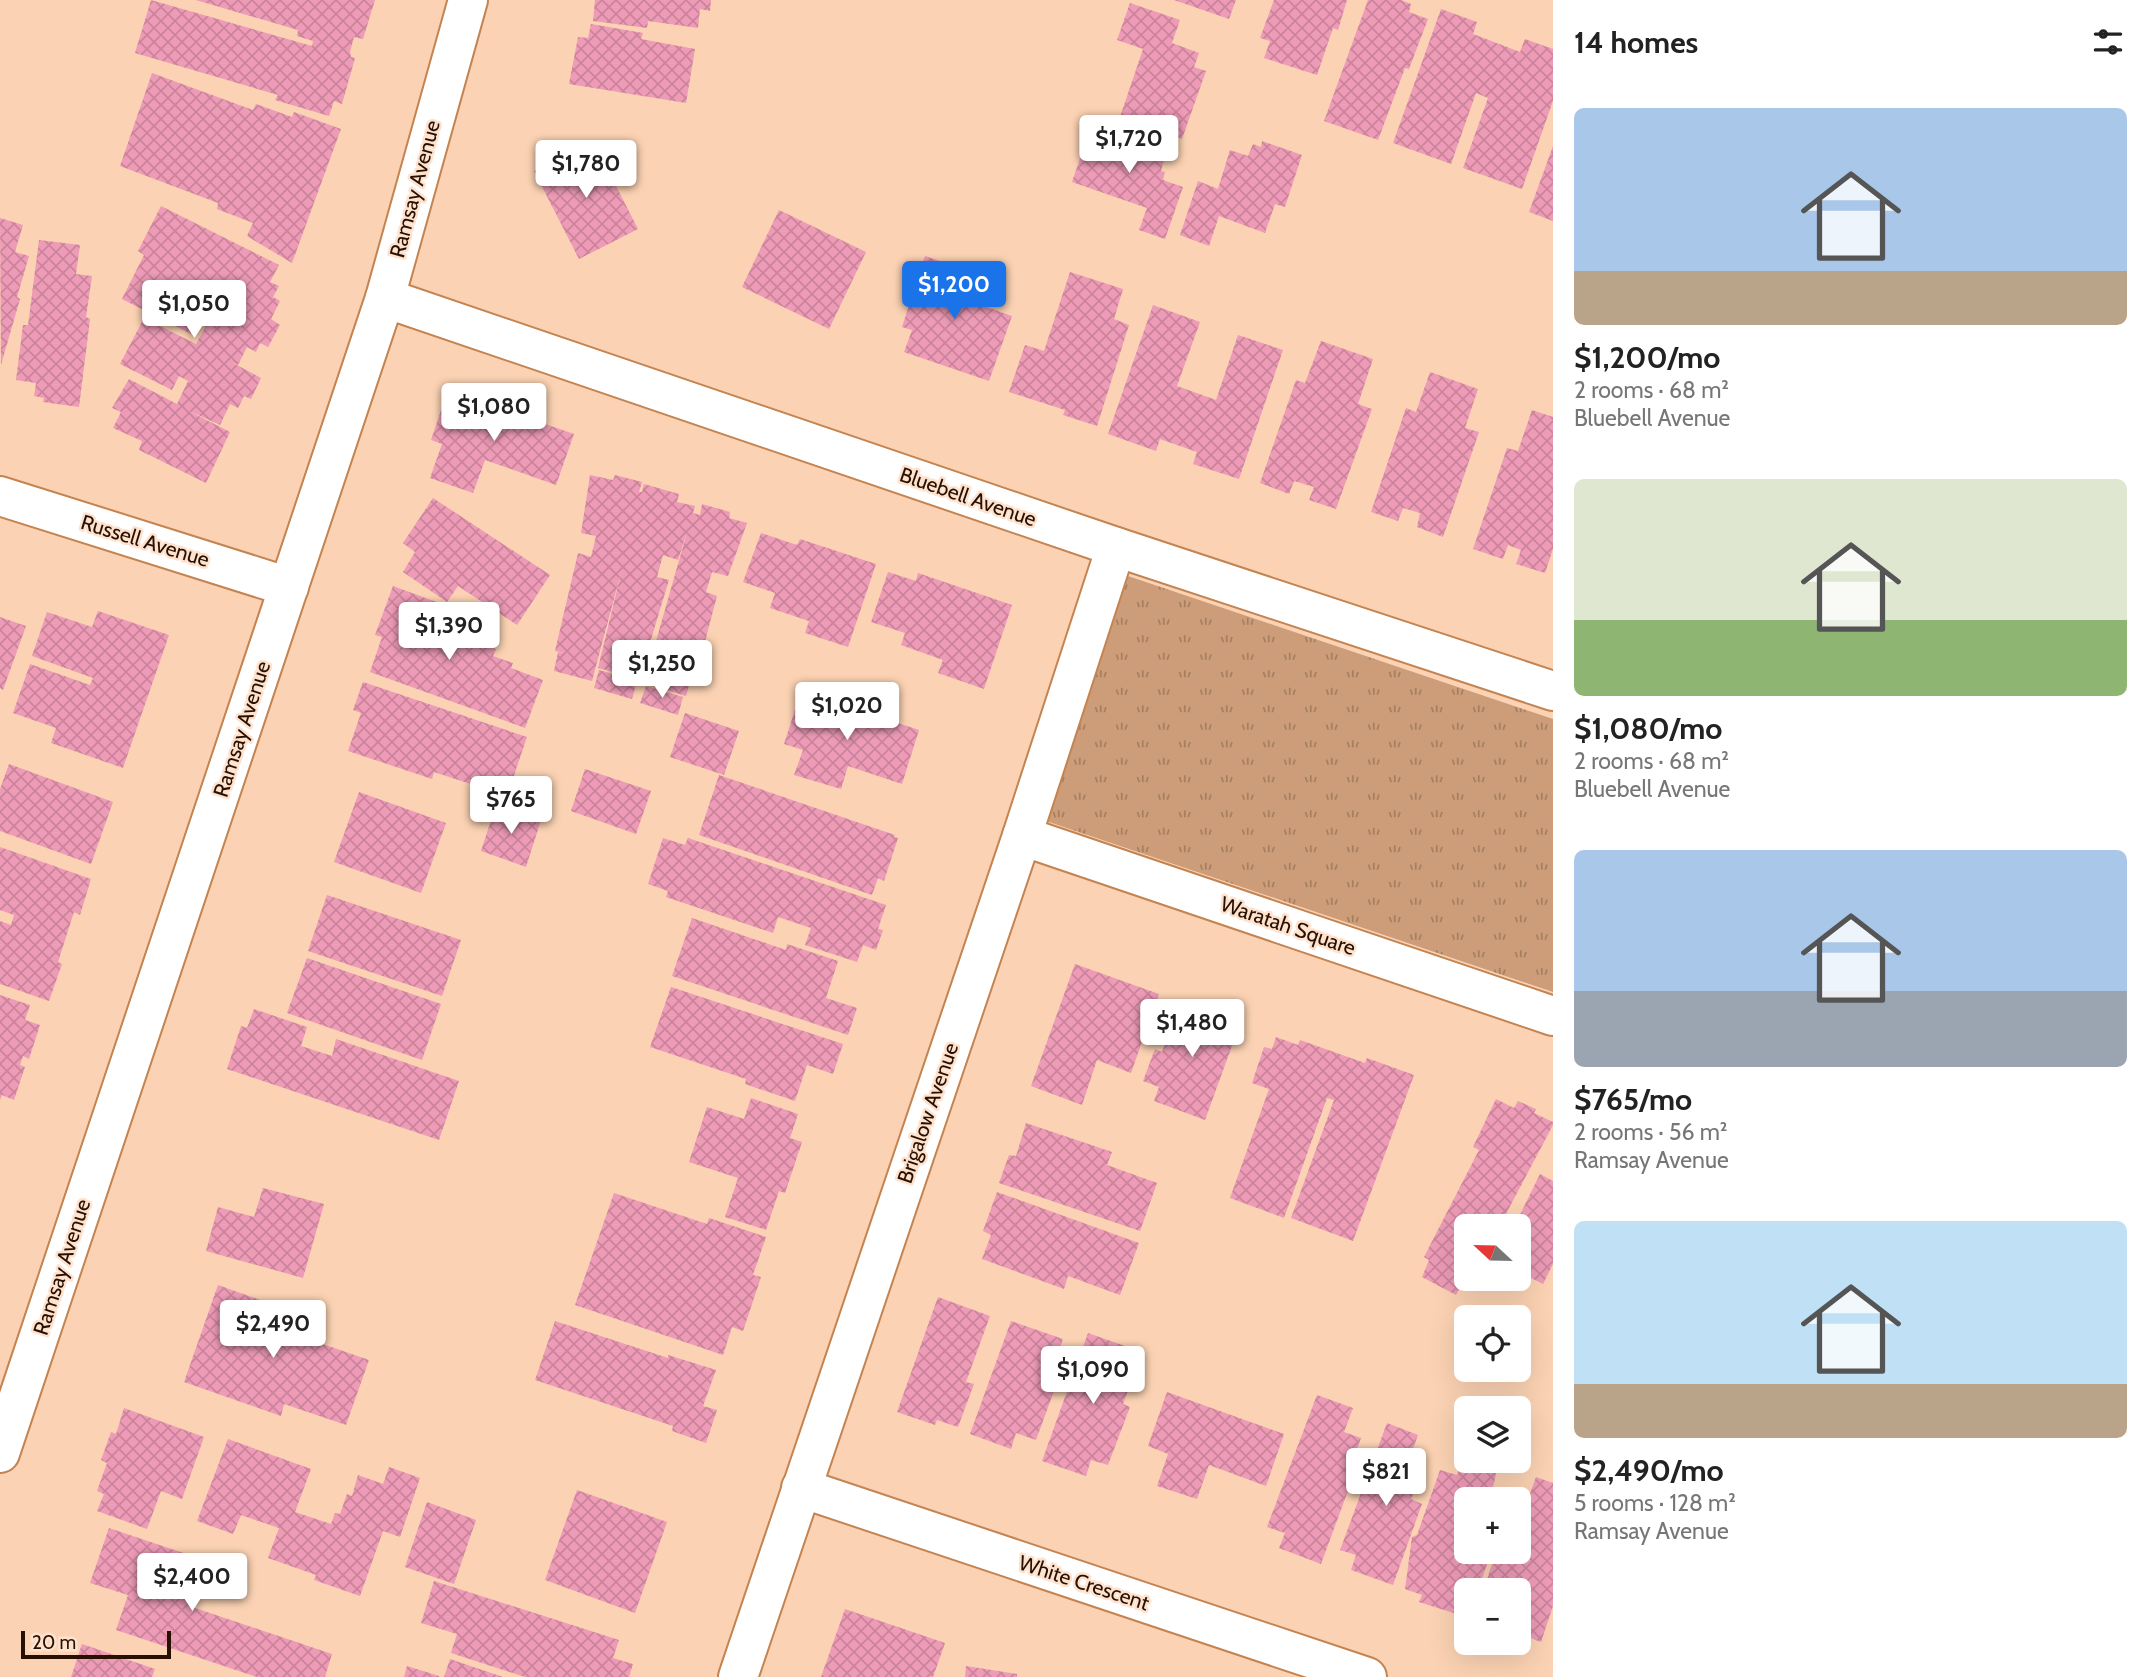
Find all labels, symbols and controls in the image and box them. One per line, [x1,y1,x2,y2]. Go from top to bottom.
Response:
icon: filters [2089,23,2127,61]
text: 14 homes [1574,24,1698,61]
pin: $1,720 [1072,116,1186,175]
street label: Ramsay Avenue [384,117,445,260]
text: $1,720 [1095,124,1163,152]
pin: $1,780 [529,140,643,200]
text: $1,780 [551,149,621,177]
icon: home [1788,153,1914,279]
pin: $1,200 [897,262,1011,321]
text: $1,200 [918,270,990,298]
pin: $1,050 [137,280,251,340]
text: $1,050 [158,289,230,317]
text: $1,200/mo [1574,339,1720,376]
text: 2 rooms · 68 m² [1574,376,1729,404]
pin: $1,080 [437,384,551,443]
text: $1,080 [457,392,531,420]
text: Bluebell Avenue [1574,404,1730,432]
street label: Bluebell Avenue [897,461,1040,532]
street label: Russell Avenue [78,509,213,572]
icon: home [1788,524,1914,650]
pin: $1,390 [392,602,506,662]
text: $1,390 [415,611,483,639]
pin: $1,250 [605,640,719,700]
text: $1,250 [628,649,696,677]
street label: Ramsay Avenue [208,658,275,800]
pin: $1,020 [790,682,904,742]
text: $1,020 [811,691,883,719]
text: $1,080/mo [1574,710,1722,747]
text: 2 rooms · 68 m² [1574,747,1729,775]
text: Bluebell Avenue [1574,775,1730,803]
pin: $765 [470,776,552,836]
text: $765 [486,785,536,813]
street label: Waratah Square [1217,891,1359,960]
icon: home [1788,895,1914,1021]
pin: $1,480 [1135,1000,1249,1059]
text: $1,480 [1156,1008,1228,1036]
street label: Brigalow Avenue [892,1039,963,1186]
text: $765/mo [1574,1081,1692,1118]
text: 2 rooms · 56 m² [1574,1118,1728,1146]
text: Ramsay Avenue [1574,1146,1729,1174]
street label: Ramsay Avenue [28,1196,95,1338]
north arrow [1454,1214,1531,1292]
map controls [1454,1214,1531,1655]
icon: home [1788,1266,1914,1392]
pin: $2,490 [216,1300,330,1360]
button: locate [1454,1305,1531,1382]
text: $2,490 [236,1309,310,1337]
pin: $1,090 [1036,1346,1150,1406]
text: $1,090 [1057,1355,1129,1383]
button: layers [1454,1396,1531,1473]
pin: $821 [1345,1448,1427,1508]
text: $2,490/mo [1574,1452,1724,1489]
text: $821 [1362,1457,1410,1485]
button: + [1454,1487,1531,1564]
text: 5 rooms · 128 m² [1574,1489,1736,1517]
text: Ramsay Avenue [1574,1517,1729,1545]
street label: White Crescent [1016,1550,1152,1615]
pin: $2,400 [135,1554,249,1613]
text: $2,400 [153,1562,231,1590]
button: − [1454,1578,1531,1655]
scale bar [21,1628,172,1660]
text: 20 m [32,1631,76,1654]

